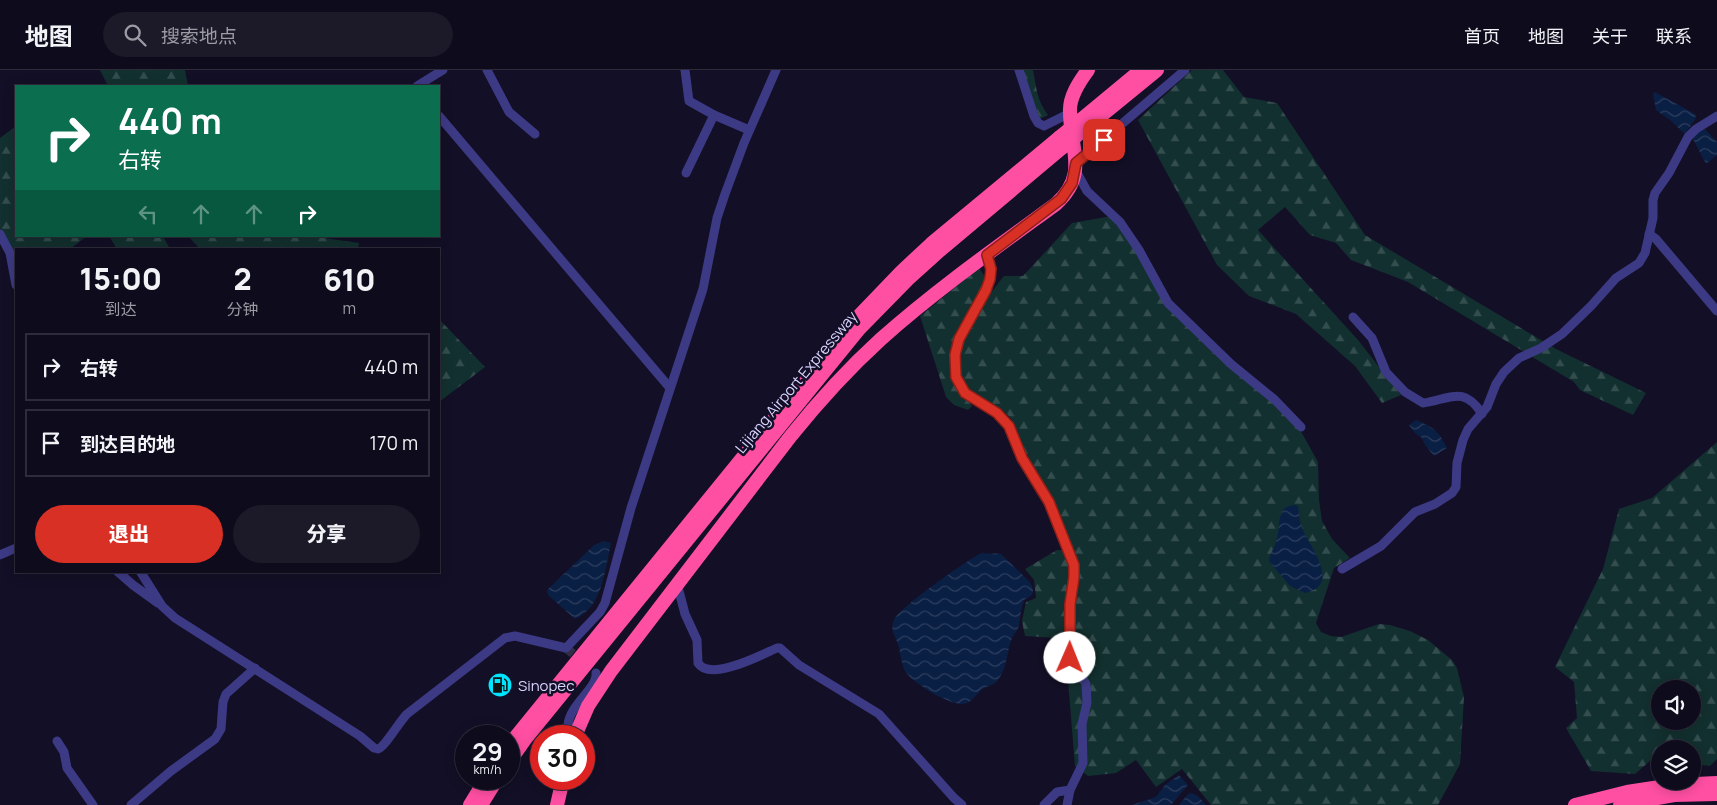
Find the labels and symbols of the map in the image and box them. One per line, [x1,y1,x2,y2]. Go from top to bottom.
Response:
pin [1083,119,1125,161]
street label: Lijiang Airport Expressway [730,306,862,458]
position arrow [1043,631,1095,683]
fuel station icon: Sinopec [487,672,513,698]
place label: Sinopec [518,675,574,696]
speed limit sign: 30 [530,725,595,790]

